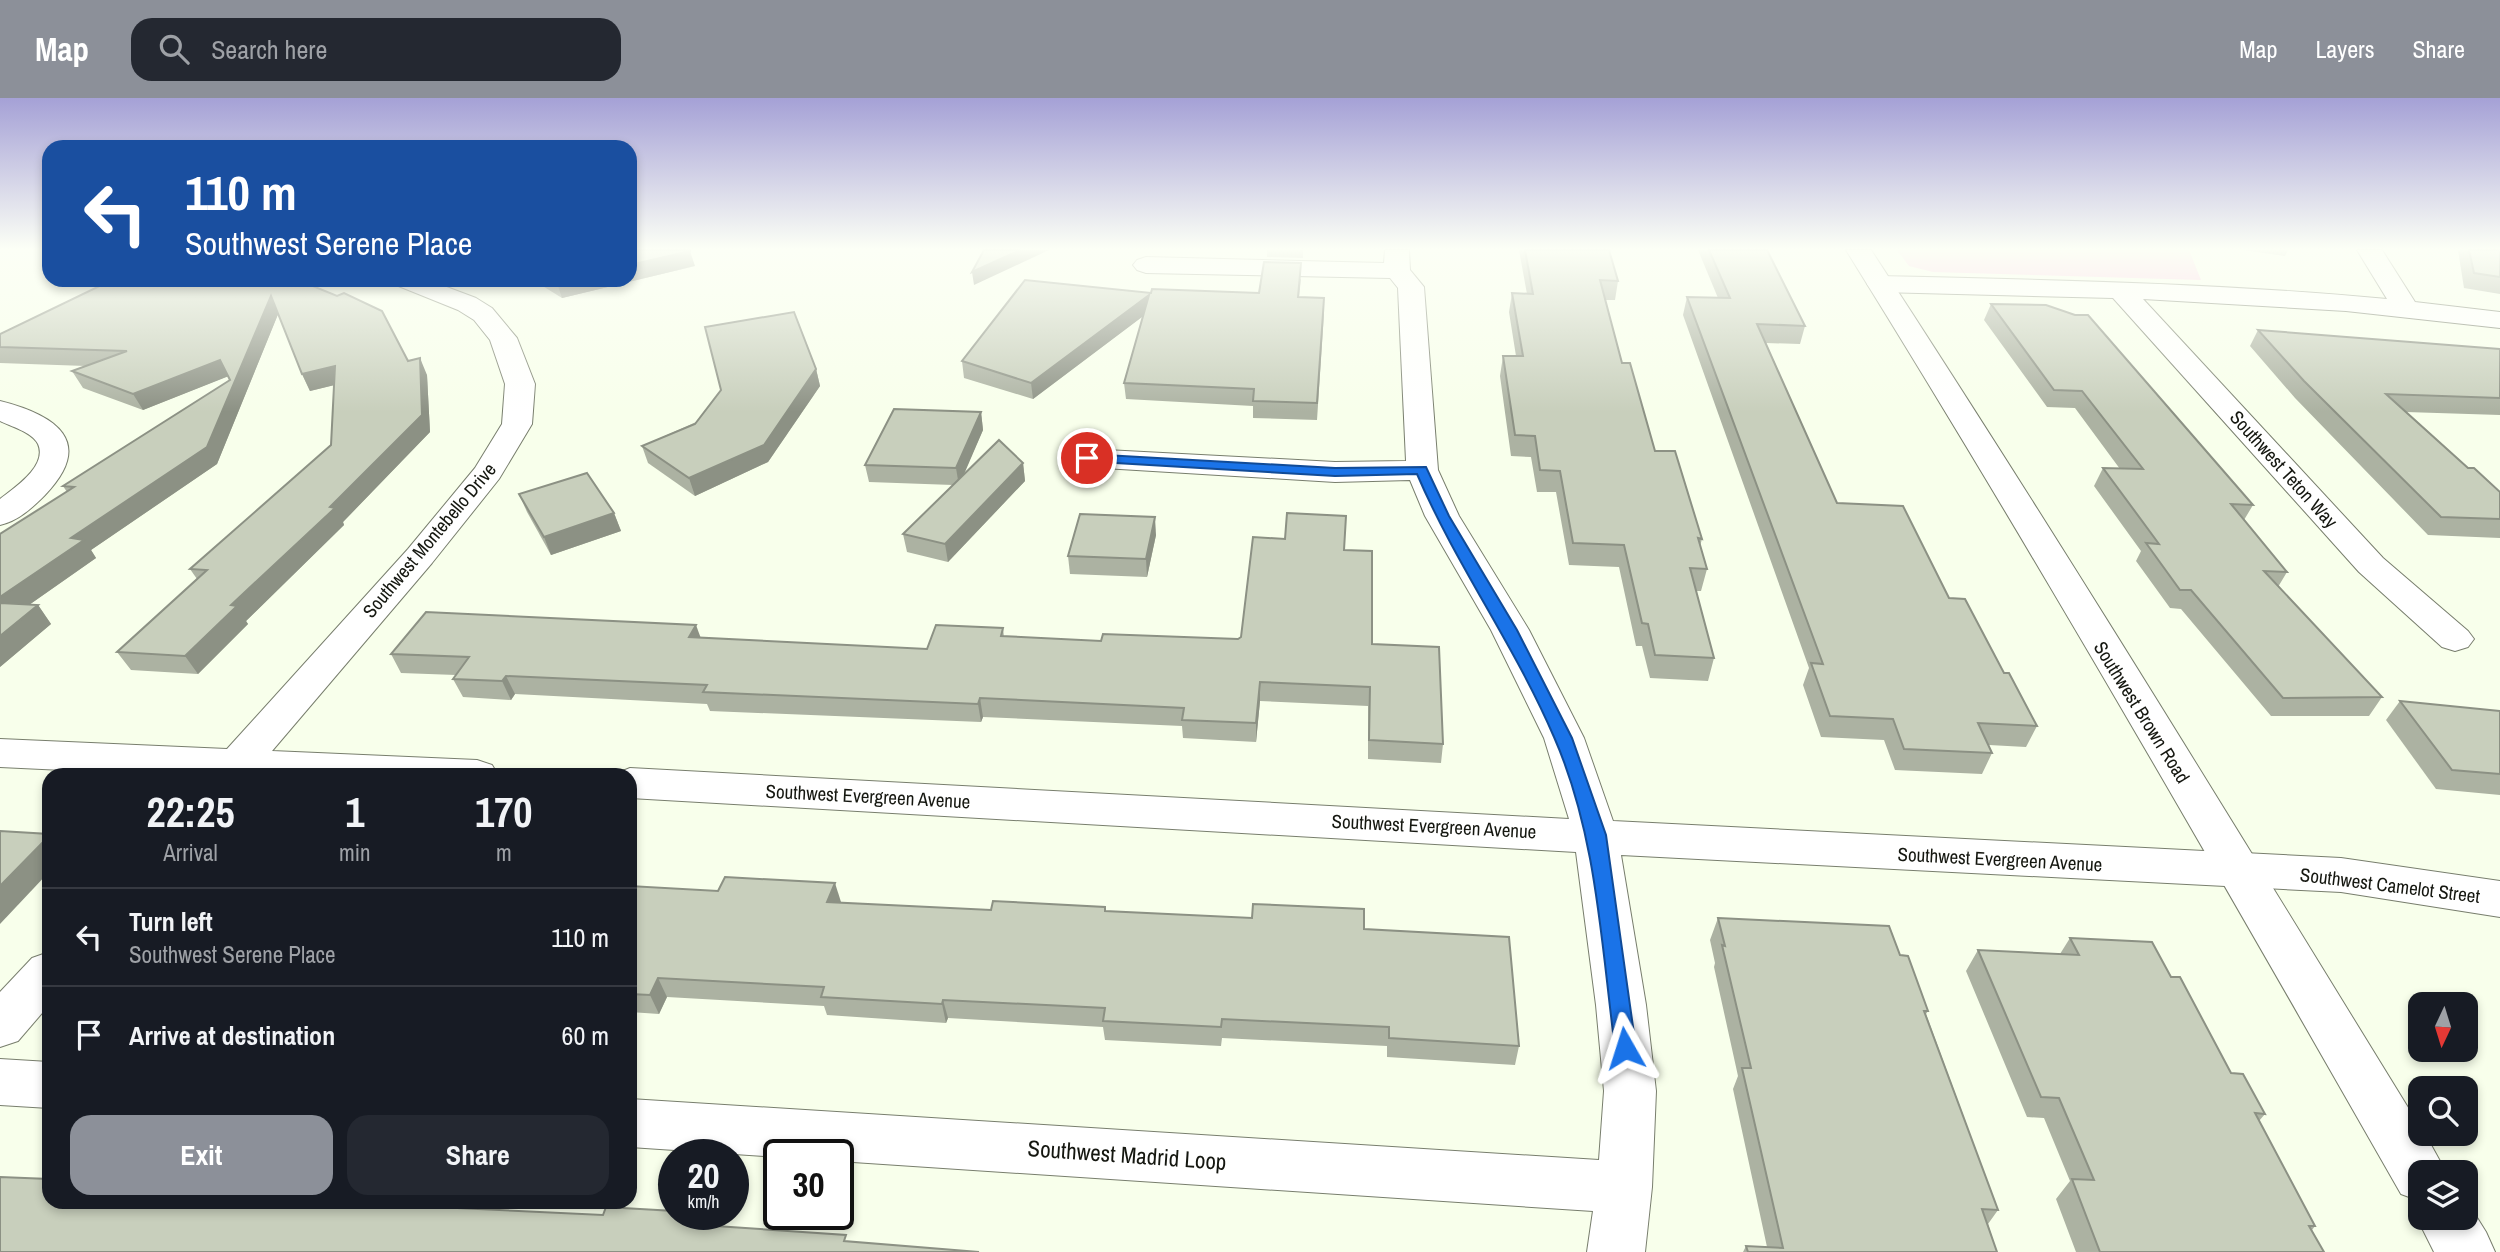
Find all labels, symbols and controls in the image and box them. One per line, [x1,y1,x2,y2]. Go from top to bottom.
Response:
search box [131,18,621,81]
text: Map [35,27,89,71]
icon: search [155,30,193,68]
text: Search here [211,32,327,67]
text: Map [2239,33,2277,65]
text: Layers [2315,33,2374,65]
text: Share [2412,33,2465,65]
text: 110 m [185,159,297,225]
icon: left [70,168,161,259]
text: Southwest Serene Place [185,222,472,265]
street label: Southwest Teton Way [2224,405,2344,534]
pin [1057,428,1117,488]
icon: arrive [1068,439,1106,477]
street label: Southwest Montebello Drive [356,457,502,623]
street label: Southwest Brown Road [2088,636,2196,788]
street label: Southwest Evergreen Avenue [765,778,971,814]
text: 22:25 [147,784,235,840]
text: 1 [345,784,364,840]
text: 170 [475,784,533,840]
street label: Southwest Evergreen Avenue [1331,808,1537,844]
text: Arrival [163,837,218,868]
text: min [339,837,371,868]
text: m [496,837,512,868]
street label: Southwest Evergreen Avenue [1897,841,2103,877]
street label: Southwest Camelot Street [2299,861,2482,909]
text: Turn left [129,904,213,939]
icon: left [70,918,108,956]
text: 110 m [551,920,609,955]
text: Southwest Serene Place [129,939,336,970]
north arrow [2408,992,2478,1062]
map controls [2408,992,2478,1230]
position arrow [1588,1011,1662,1085]
icon: arrive [70,1016,108,1054]
text: Arrive at destination [129,1018,335,1053]
text: 60 m [562,1018,609,1053]
button: search [2408,1076,2478,1146]
button: Exit [70,1115,333,1195]
button: Share [347,1115,609,1195]
street label: Southwest Madrid Loop [1027,1132,1227,1177]
speed limit sign: 30 [763,1139,854,1230]
text: 20 [688,1152,719,1199]
button: layers [2408,1160,2478,1230]
text: km/h [688,1189,720,1214]

